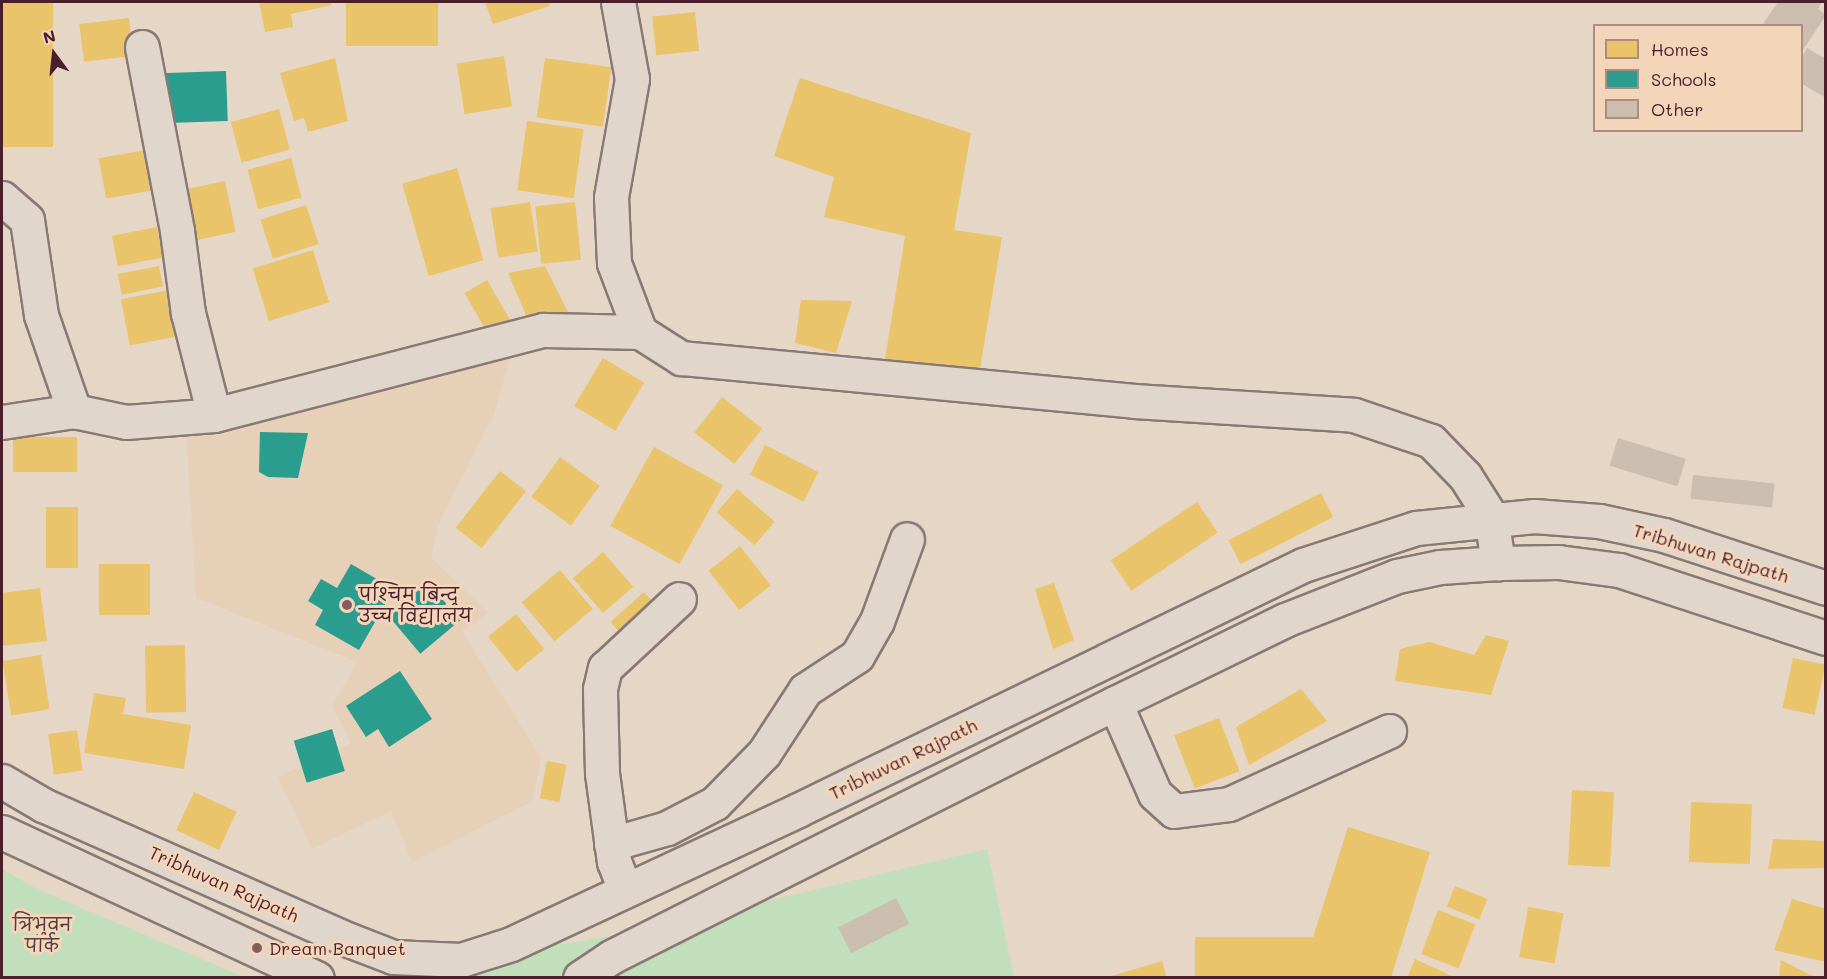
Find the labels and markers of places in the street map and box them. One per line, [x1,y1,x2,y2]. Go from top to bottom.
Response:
place label: पश्चिम बिन्दु उच्च विद्यालय [359,584,472,626]
marker: पश्चिम बिन्दु उच्च विद्यालय [340,598,354,612]
place label: Dream Banquet [269,937,406,959]
marker: Dream Banquet [250,941,264,955]

